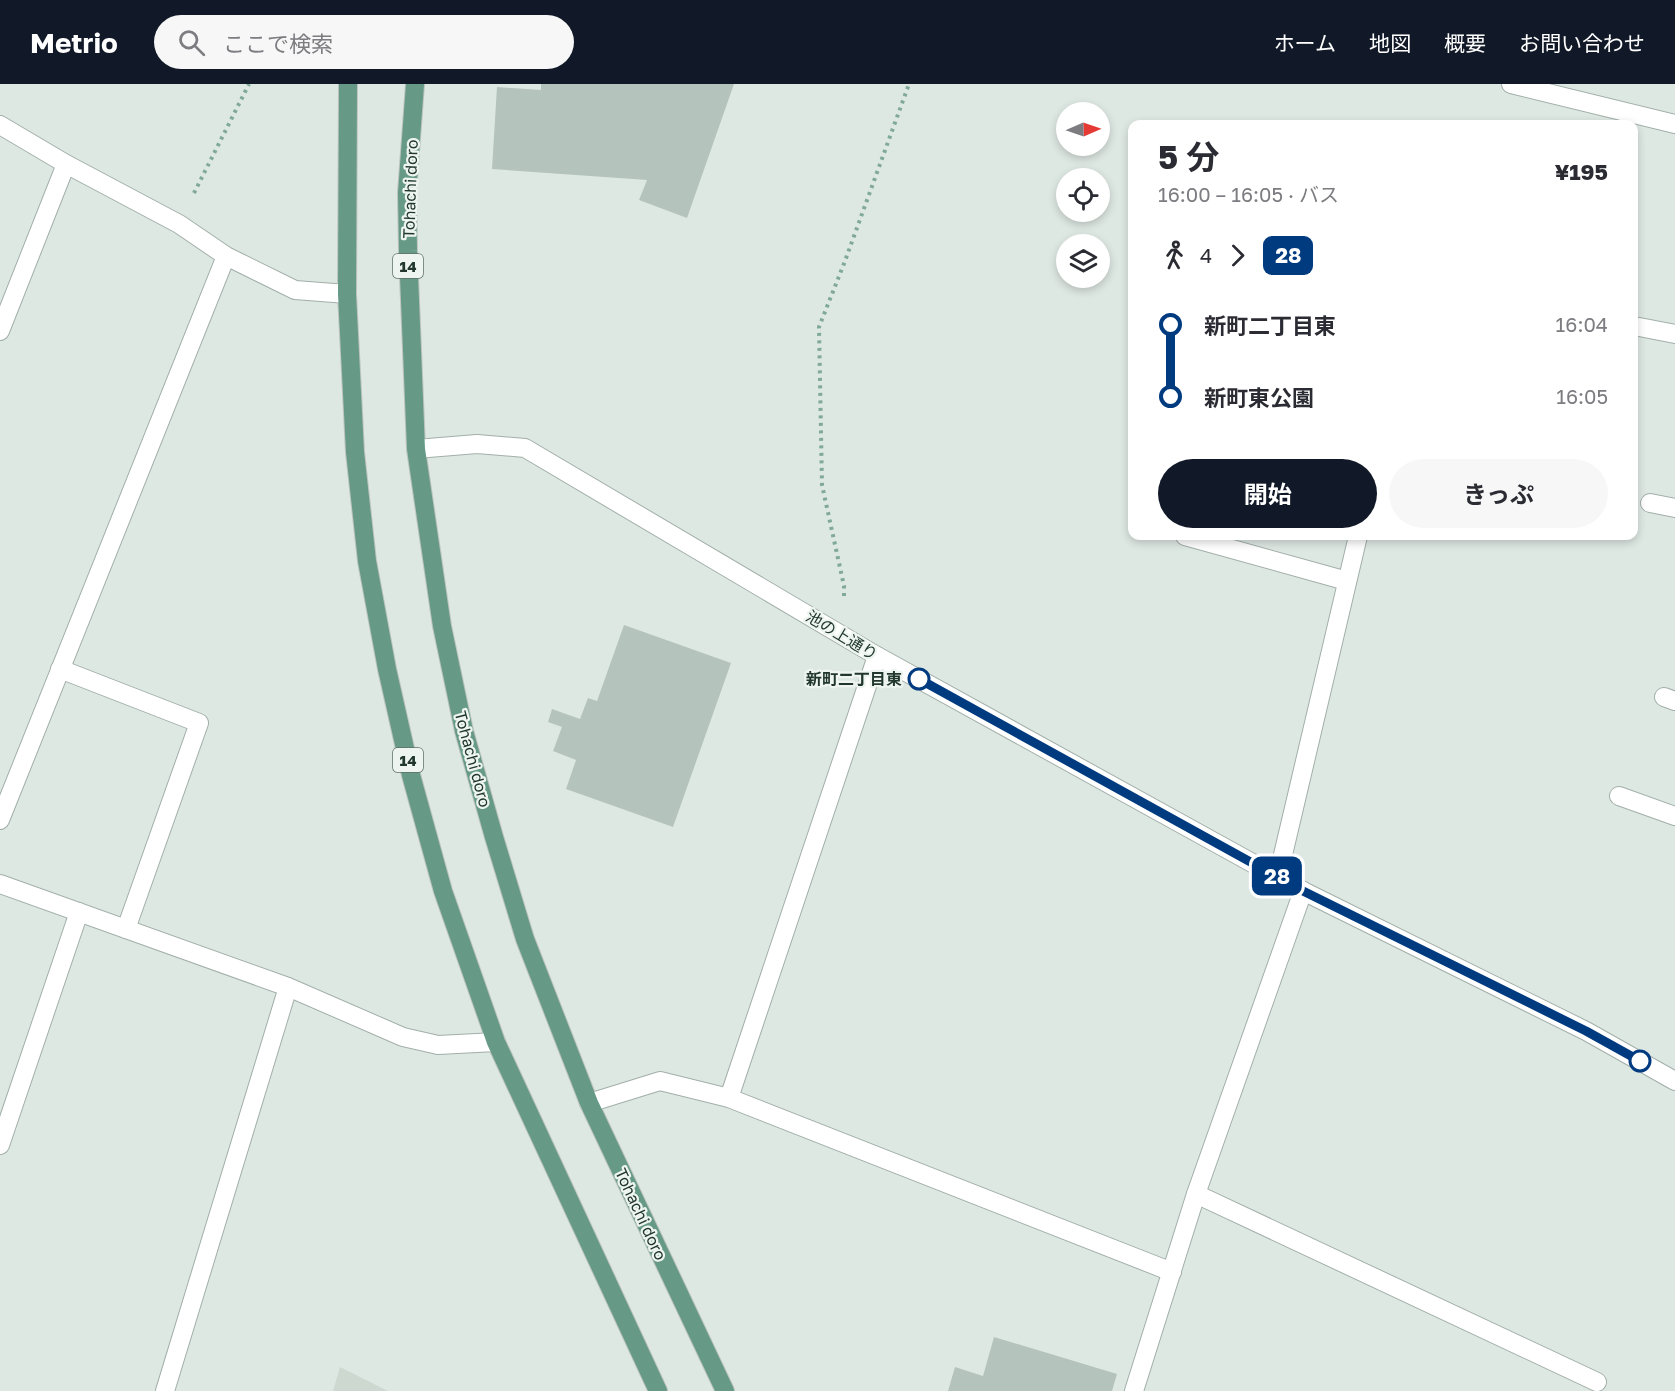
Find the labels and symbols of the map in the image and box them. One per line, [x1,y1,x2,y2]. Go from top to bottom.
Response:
north arrow [1056,102,1110,156]
street label: Tohachi doro [398,139,422,239]
road number: 14 [393,254,423,278]
street label: 池の上通り [803,606,881,664]
marker: 新町二丁目東 [908,668,930,690]
place label: 新町二丁目東 [806,669,902,689]
street label: Tohachi doro [451,709,495,809]
road number: 14 [393,748,423,772]
line badge: 28 [1250,856,1304,896]
unlabelled marker [1629,1050,1651,1072]
street label: Tohachi doro [611,1165,671,1263]

